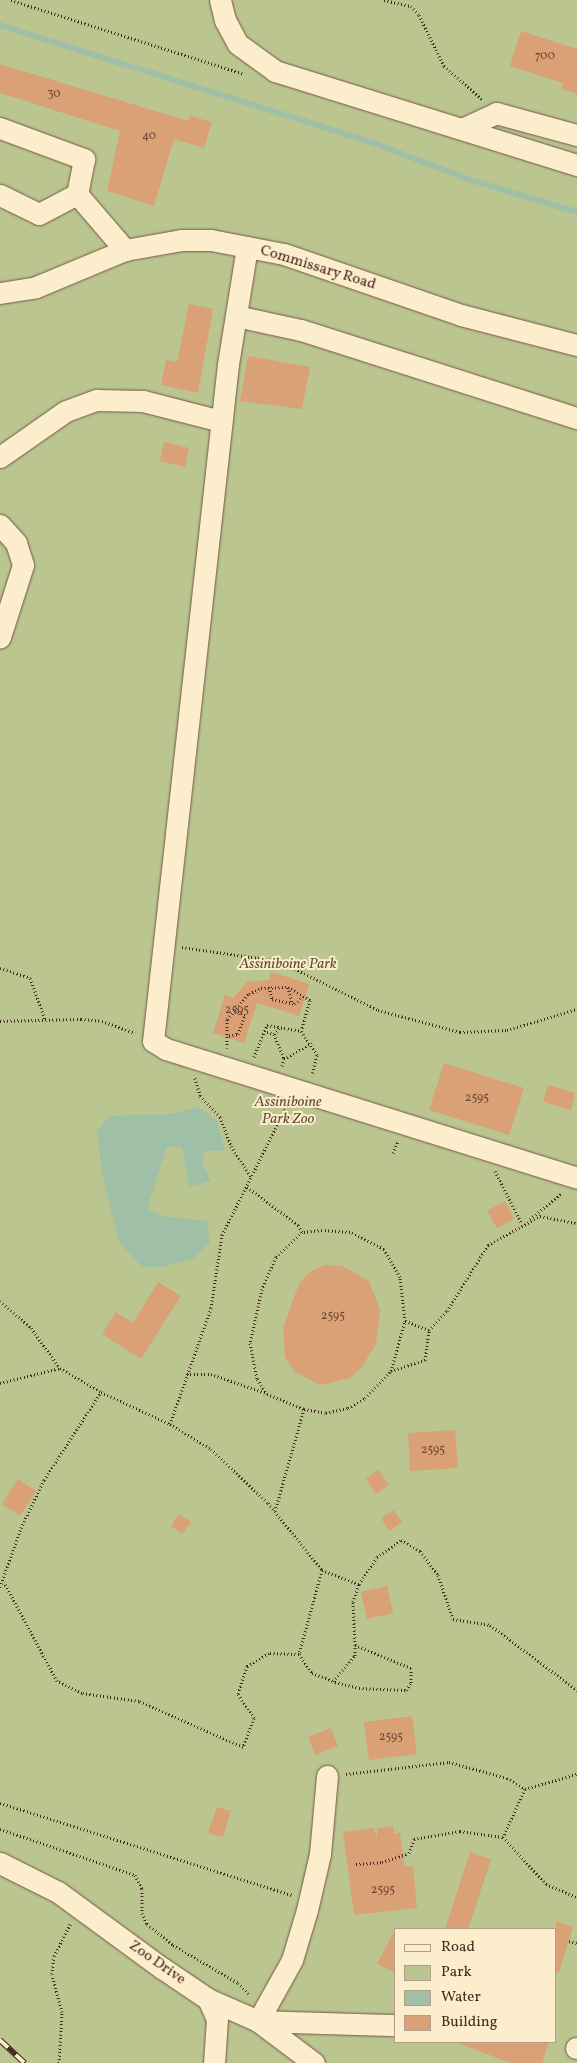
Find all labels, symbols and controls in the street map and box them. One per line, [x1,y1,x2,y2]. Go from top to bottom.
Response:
house number: 700 [535,50,555,64]
house number: 30 [47,88,61,102]
house number: 40 [142,130,156,144]
street label: Commissary Road [258,242,378,294]
park label: Assiniboine Park [239,956,337,974]
house number: 2595 [225,1004,249,1018]
house number: 2595 [465,1092,489,1106]
park label: Assiniboine Park Zoo [255,1093,321,1128]
house number: 2595 [321,1310,345,1324]
house number: 2595 [421,1444,445,1458]
house number: 2595 [379,1731,403,1745]
house number: 2595 [371,1884,395,1898]
legend [394,1928,557,2043]
street label: Zoo Drive [125,1937,189,1989]
text: Road [441,1937,475,1958]
text: Park [441,1962,472,1983]
text: Water [441,1987,481,2008]
text: Building [441,2012,497,2033]

